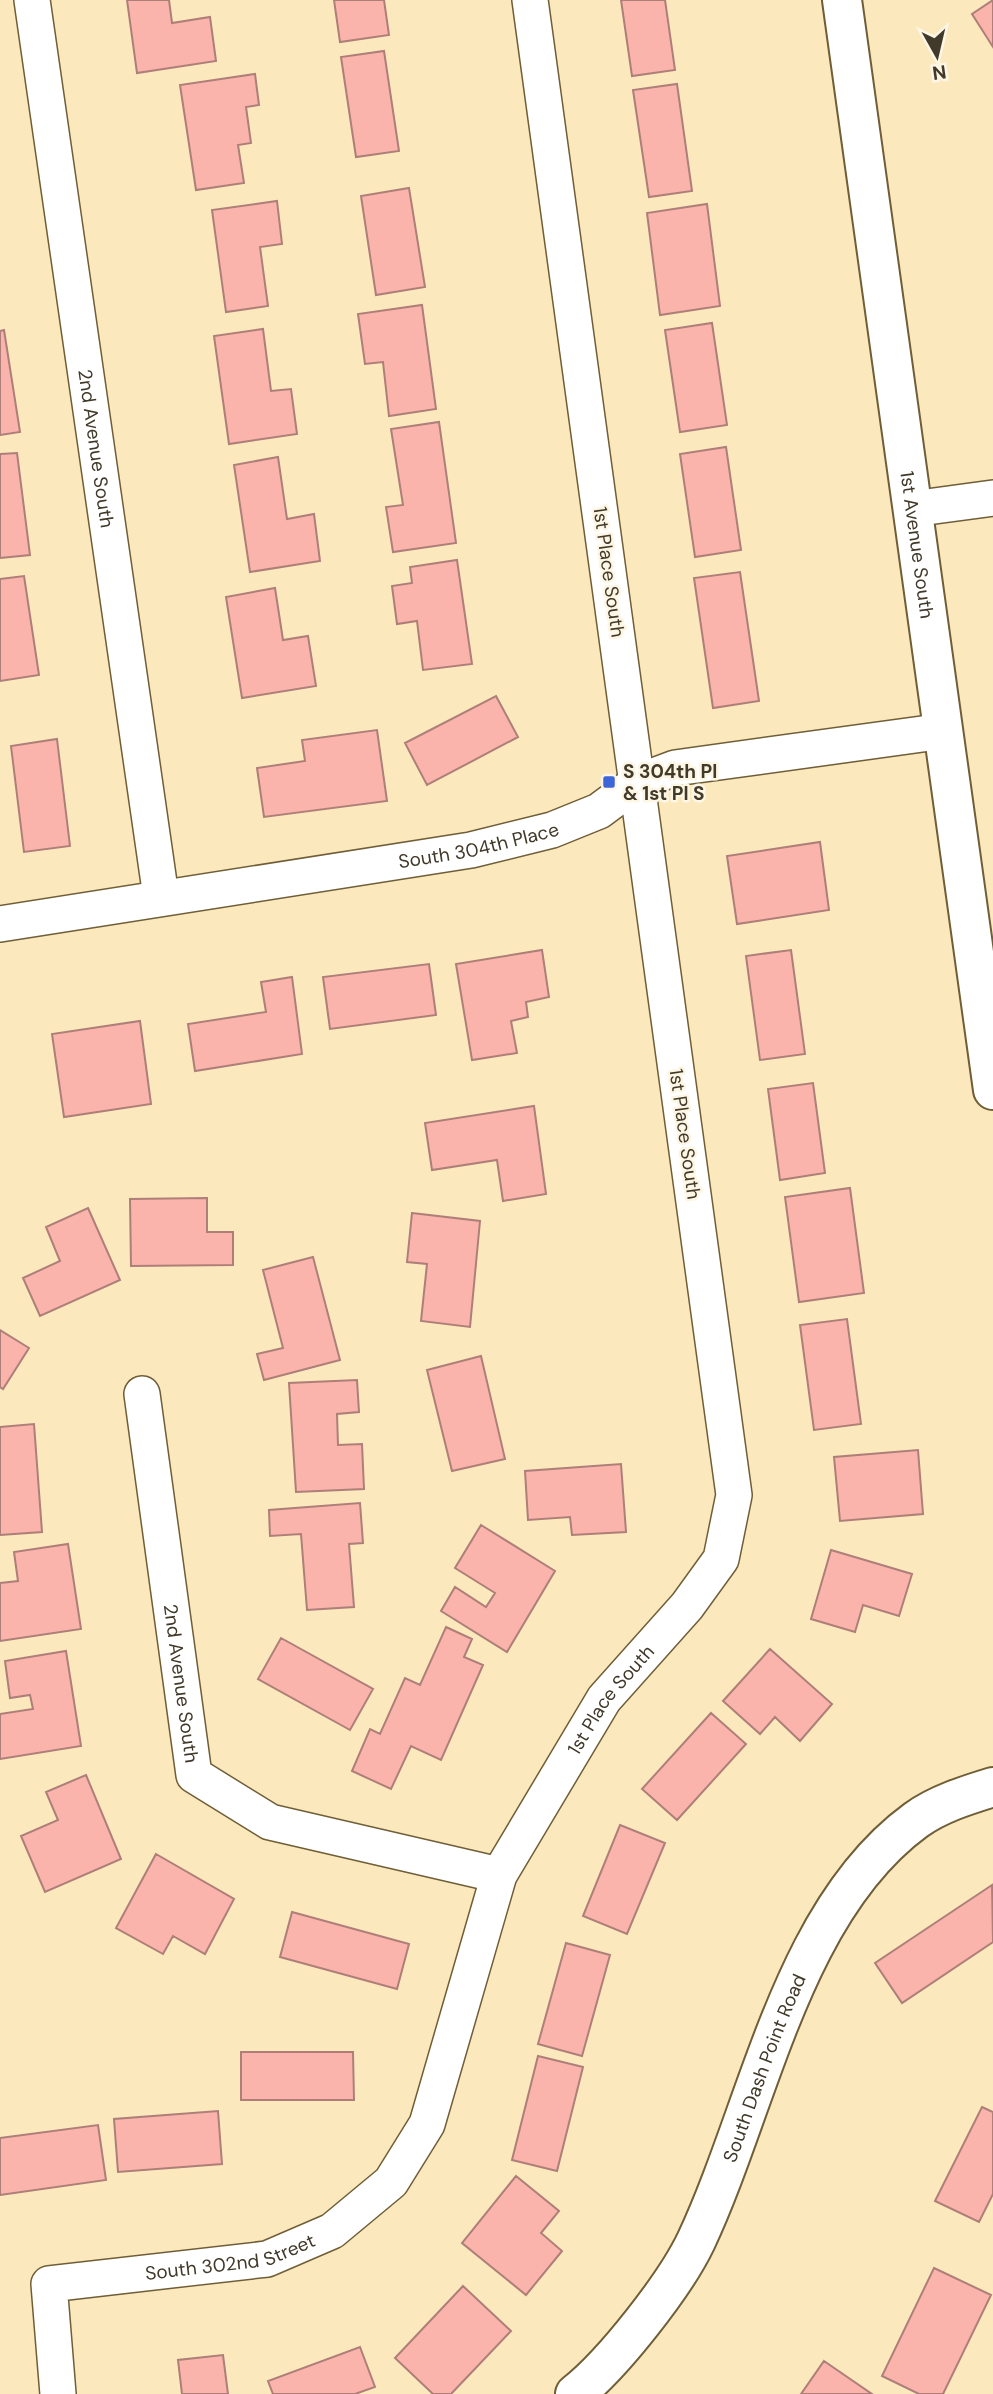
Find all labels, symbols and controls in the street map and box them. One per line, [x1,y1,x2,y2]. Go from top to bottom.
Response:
north arrow [902,21,972,91]
text: N [931,59,948,86]
street label: 2nd Avenue South [73,367,120,529]
street label: 1st Avenue South [895,469,940,620]
street label: 1st Place South [587,505,631,639]
place label: S 304th Pl & 1st Pl S [623,759,717,806]
marker: S 304th Pl & 1st Pl S [601,774,617,790]
street label: South 304th Place [397,816,563,874]
street label: 1st Place South [663,1067,707,1201]
street label: 2nd Avenue South [158,1602,205,1764]
street label: 1st Place South [561,1639,659,1759]
street label: South Dash Point Road [717,1970,811,2166]
street label: South 302nd Street [144,2227,319,2285]

